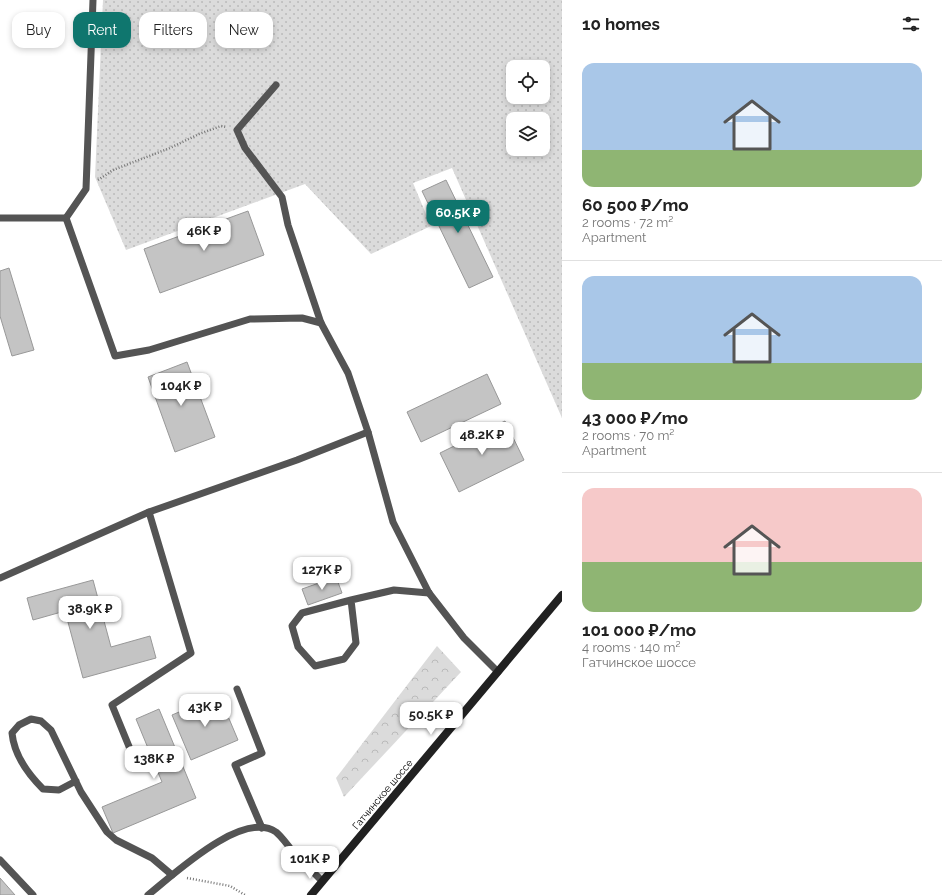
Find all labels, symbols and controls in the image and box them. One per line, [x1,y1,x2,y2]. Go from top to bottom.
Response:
chip: Buy [12,12,65,48]
chip: Rent [73,12,131,48]
chip: Filters [139,12,207,48]
chip: New [215,12,273,48]
icon: filters [900,13,922,35]
text: 10 homes [582,14,660,34]
map controls [506,60,550,156]
button: locate [506,60,550,104]
icon: home [716,89,788,161]
button: layers [506,112,550,156]
text: 60 500 ₽/mo [582,195,689,215]
pin: 60.5K ₽ [421,200,495,234]
text: 60.5K ₽ [435,205,481,220]
text: 2 rooms · 72 m² [582,215,673,230]
pin: 46K ₽ [176,218,232,252]
text: 46K ₽ [187,223,221,238]
text: Apartment [582,230,646,245]
icon: home [716,302,788,374]
pin: 104K ₽ [148,373,214,407]
text: 104K ₽ [160,378,202,393]
text: 43 000 ₽/mo [582,408,688,428]
pin: 48.2K ₽ [445,422,519,456]
text: 48.2K ₽ [460,427,504,442]
text: 2 rooms · 70 m² [582,428,674,443]
text: Apartment [582,443,646,458]
icon: home [716,514,788,586]
pin: 127K ₽ [289,557,355,591]
text: 127K ₽ [302,562,342,577]
pin: 38.9K ₽ [53,596,127,630]
text: 38.9K ₽ [68,601,112,616]
text: 101 000 ₽/mo [582,620,696,640]
text: 4 rooms · 140 m² [582,640,680,655]
text: Гатчинское шоссе [582,655,696,670]
pin: 43K ₽ [177,694,233,728]
text: 43K ₽ [188,699,222,714]
pin: 50.5K ₽ [394,702,468,736]
text: 50.5K ₽ [409,707,453,722]
pin: 138K ₽ [121,746,187,780]
text: 138K ₽ [134,751,174,766]
street label: Гатчинское шоссе [350,757,415,831]
pin: 101K ₽ [277,846,343,880]
text: 101K ₽ [290,851,330,866]

